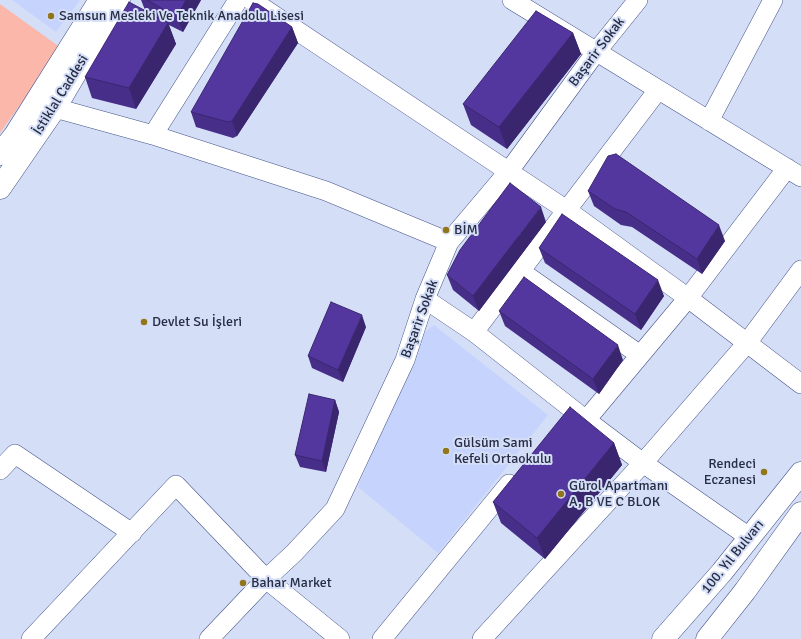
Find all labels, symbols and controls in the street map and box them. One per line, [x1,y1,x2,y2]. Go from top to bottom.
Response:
place label: Samsun Mesleki Ve Teknik Anadolu Lisesi [59,8,304,24]
marker: Samsun Mesleki Ve Teknik Anadolu Lisesi [46,11,56,21]
street label: Başarir Sokak [565,14,629,90]
street label: İstiklal Caddesi [30,52,92,138]
place label: BİM [454,222,478,238]
marker: BİM [441,225,451,235]
street label: Başarir Sokak [398,277,442,361]
place label: Devlet Su İşleri [152,314,242,330]
marker: Devlet Su İşleri [139,317,149,327]
place label: Gülsüm Sami Kefeli Ortaokulu [454,435,552,468]
marker: Gülsüm Sami Kefeli Ortaokulu [441,446,451,456]
place label: Rendeci Eczanesi [704,456,756,488]
marker: Rendeci Eczanesi [759,467,769,477]
place label: Gürol Apartmanı A, B VE C BLOK [569,478,668,510]
marker: Gürol Apartmanı A, B VE C BLOK [556,489,566,499]
street label: 100. Yıl Bulvarı [698,517,768,597]
place label: Bahar Market [251,575,332,591]
marker: Bahar Market [238,578,248,588]

